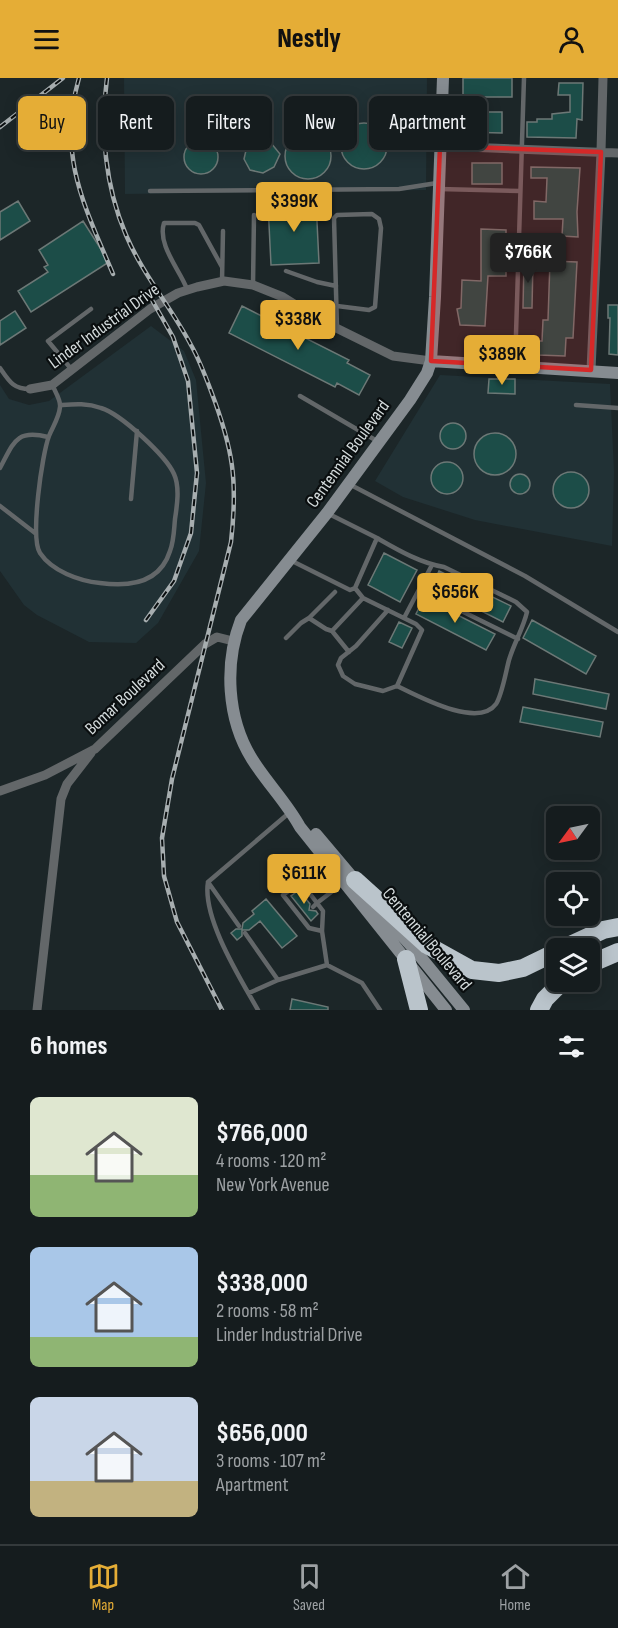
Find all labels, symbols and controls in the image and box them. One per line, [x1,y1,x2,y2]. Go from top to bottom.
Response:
icon: menu [30,23,63,56]
text: Nestly [277,23,341,55]
icon: person [555,23,588,56]
chip: Buy [18,96,86,150]
chip: Rent [98,96,174,150]
chip: Filters [186,96,272,150]
chip: New [284,96,357,150]
chip: Apartment [369,96,487,150]
pin: $399K [252,182,336,233]
text: $399K [270,189,318,213]
pin: $766K [486,233,570,284]
text: $766K [504,240,552,264]
street label: Linder Industrial Drive [44,279,164,373]
pin: $338K [256,300,340,351]
text: $338K [274,307,322,331]
pin: $389K [460,335,544,386]
text: $389K [478,342,526,366]
street label: Centennial Boulevard [302,396,394,512]
pin: $656K [413,573,497,624]
text: $656K [431,580,479,604]
street label: Bomar Boulevard [81,655,169,739]
north arrow [546,806,600,860]
map controls [546,806,600,992]
pin: $611K [262,854,346,905]
text: $611K [281,861,327,885]
button: locate [546,872,600,926]
street label: Centennial Boulevard [378,883,476,995]
button: layers [546,938,600,992]
icon: filters [555,1030,588,1063]
text: 6 homes [30,1031,108,1062]
text: $766,000 [216,1118,308,1149]
icon: home [78,1121,150,1193]
text: 4 rooms · 120 m² [216,1149,327,1173]
text: New York Avenue [216,1173,330,1197]
text: $338,000 [216,1268,308,1299]
icon: home [78,1271,150,1343]
text: 2 rooms · 58 m² [216,1299,319,1323]
text: Linder Industrial Drive [216,1323,363,1347]
text: $656,000 [216,1418,308,1449]
icon: home [78,1421,150,1493]
text: 3 rooms · 107 m² [216,1449,326,1473]
text: Apartment [216,1473,289,1497]
tab: Map [87,1560,120,1615]
tab: Saved [293,1560,326,1615]
tab: Home [499,1560,532,1615]

